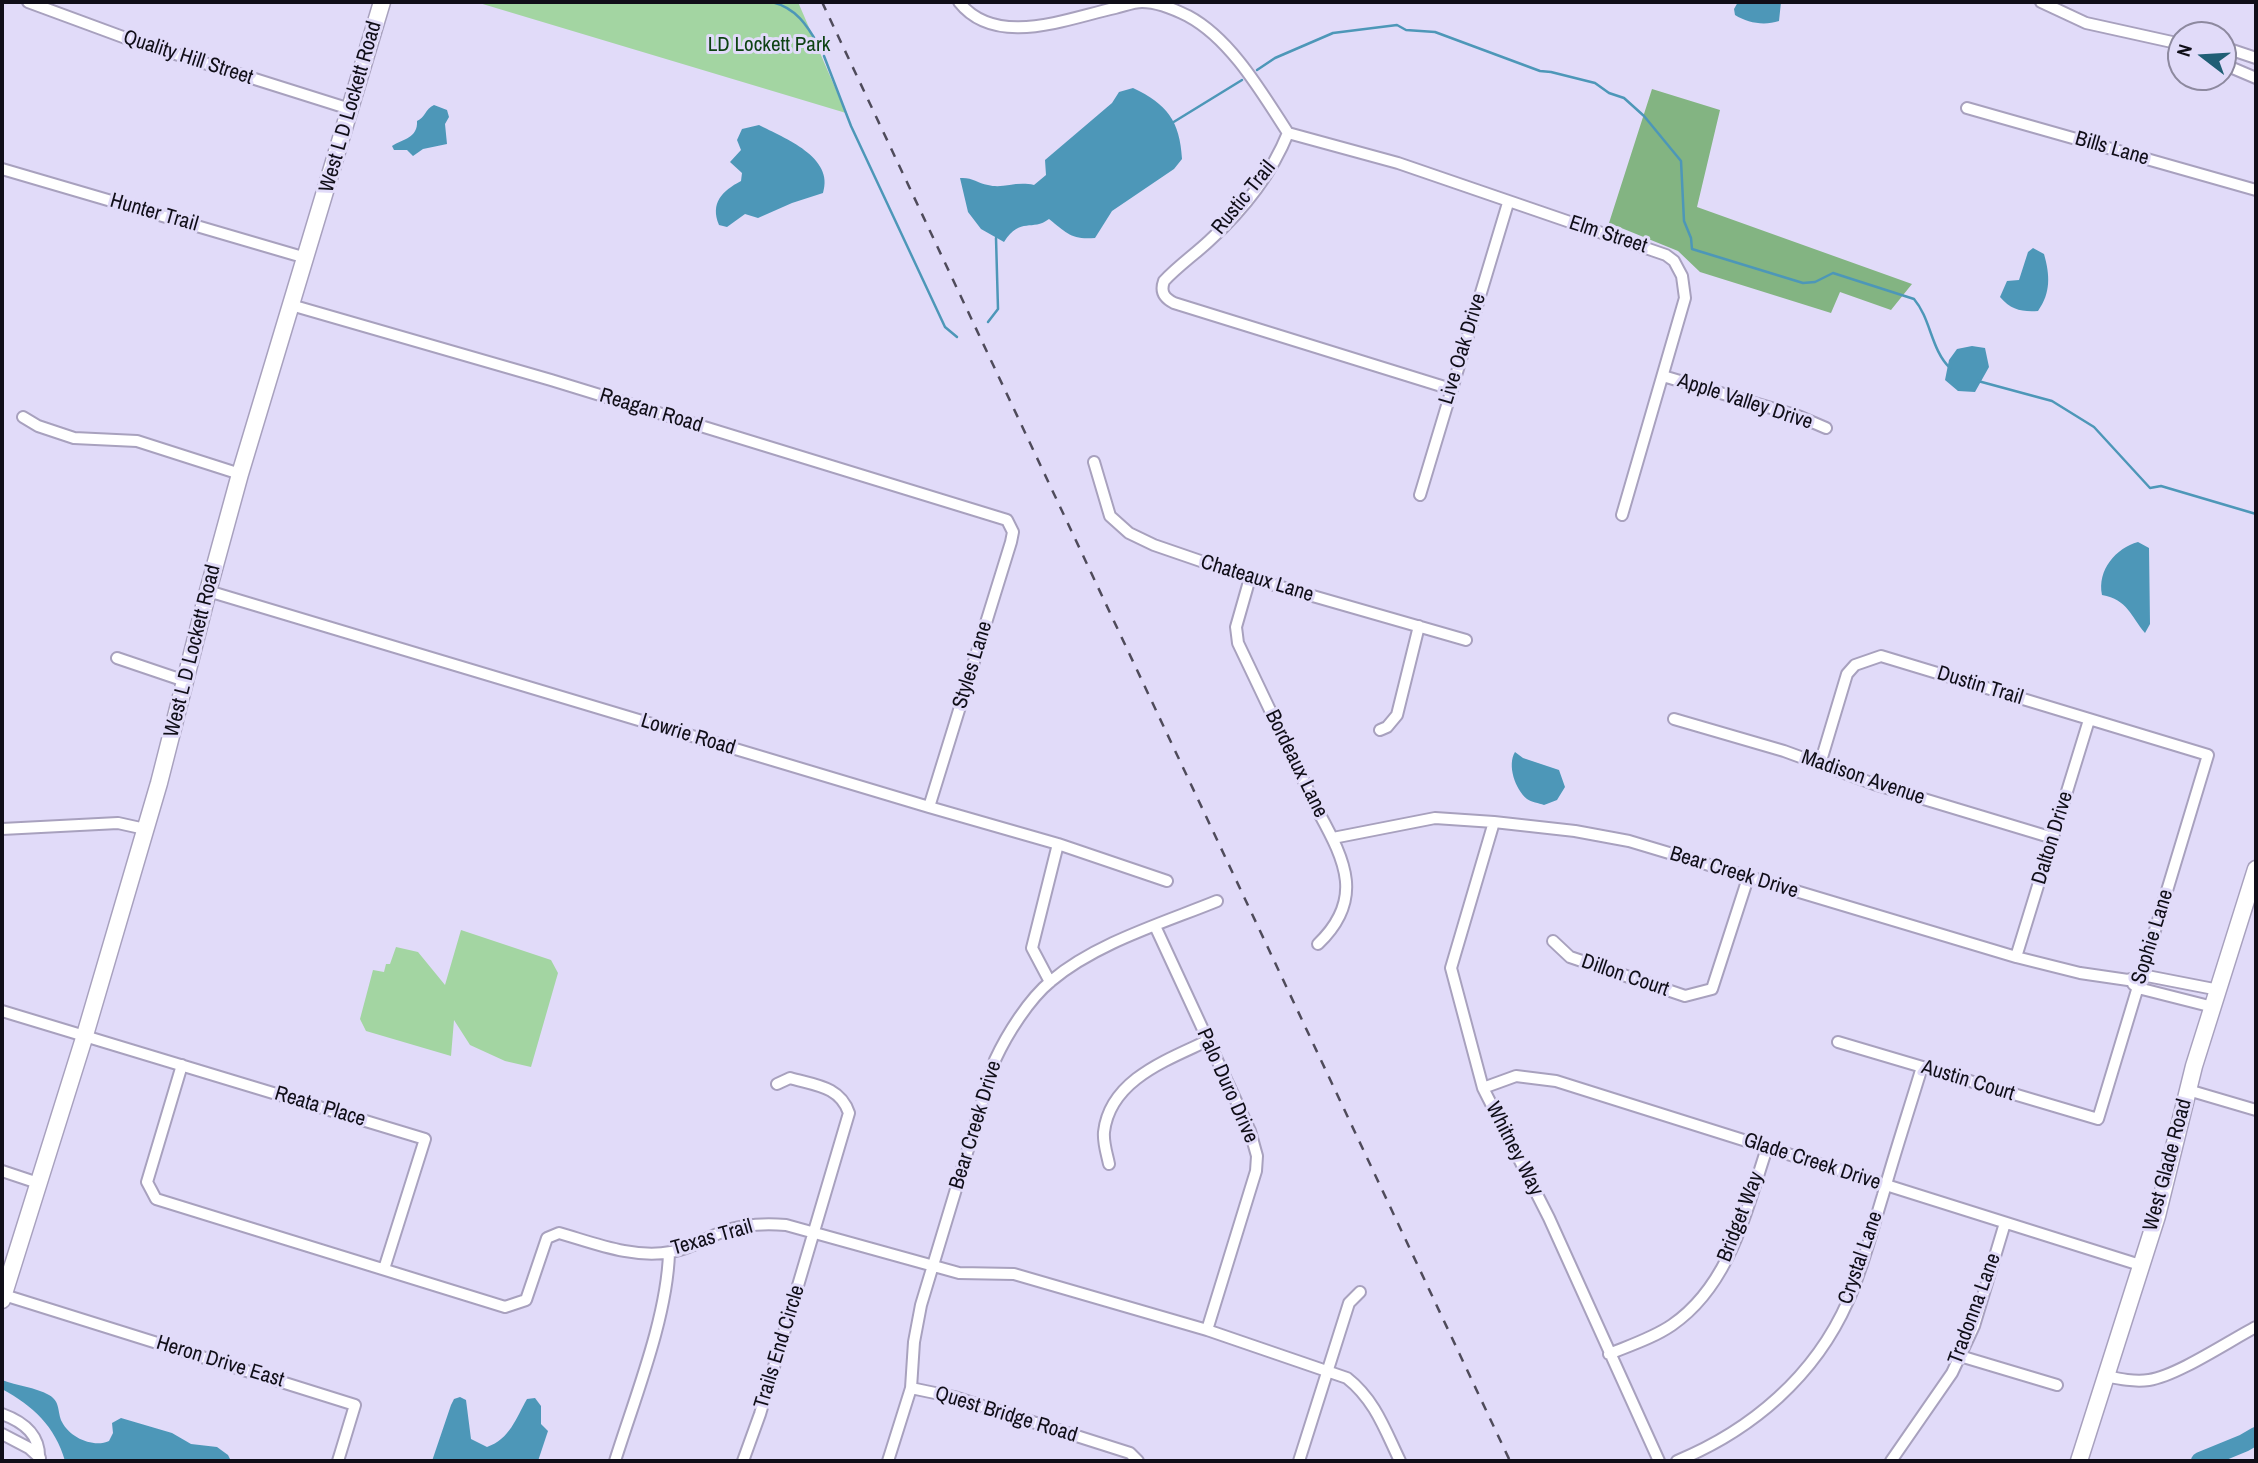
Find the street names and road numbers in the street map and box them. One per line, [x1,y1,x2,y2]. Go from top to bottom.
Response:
street label: West L D Lockett Road [315,19,387,195]
street label: Quality Hill Street [120,25,256,91]
street label: Bills Lane [2072,126,2152,172]
street label: Rustic Trail [1207,156,1281,240]
street label: Hunter Trail [107,188,201,238]
street label: Elm Street [1566,211,1650,259]
street label: Live Oak Drive [1434,290,1492,408]
street label: Apple Valley Drive [1674,368,1816,436]
street label: Reagan Road [597,383,705,439]
street label: Chateaux Lane [1197,550,1317,608]
street label: West L D Lockett Road [159,562,227,740]
street label: Styles Lane [948,618,998,712]
street label: Dustin Trail [1934,661,2026,711]
street label: Bordeaux Lane [1259,706,1333,822]
street label: Lowrie Road [638,709,738,761]
street label: Madison Avenue [1798,745,1928,811]
street label: Dalton Drive [2027,789,2079,887]
street label: Bear Creek Drive [1667,842,1801,904]
street label: Sophie Lane [2127,887,2179,987]
street label: Dillon Court [1578,949,1672,1003]
street label: Palo Duro Drive [1191,1025,1263,1147]
street label: Austin Court [1919,1055,2017,1107]
street label: Bear Creek Drive [945,1058,1007,1192]
street label: Reata Place [271,1081,369,1133]
street label: West Glade Road [2138,1096,2198,1234]
street label: Whitney Way [1480,1098,1548,1200]
street label: Glade Creek Drive [1740,1128,1884,1196]
street label: Bridget Way [1712,1169,1770,1265]
street label: Crystal Lane [1833,1208,1889,1308]
street label: Texas Trail [668,1214,756,1262]
street label: Tradonna Lane [1943,1250,2007,1368]
street label: Trails End Circle [749,1282,811,1412]
street label: Heron Drive East [153,1331,287,1393]
street label: Quest Bridge Road [932,1381,1080,1449]

